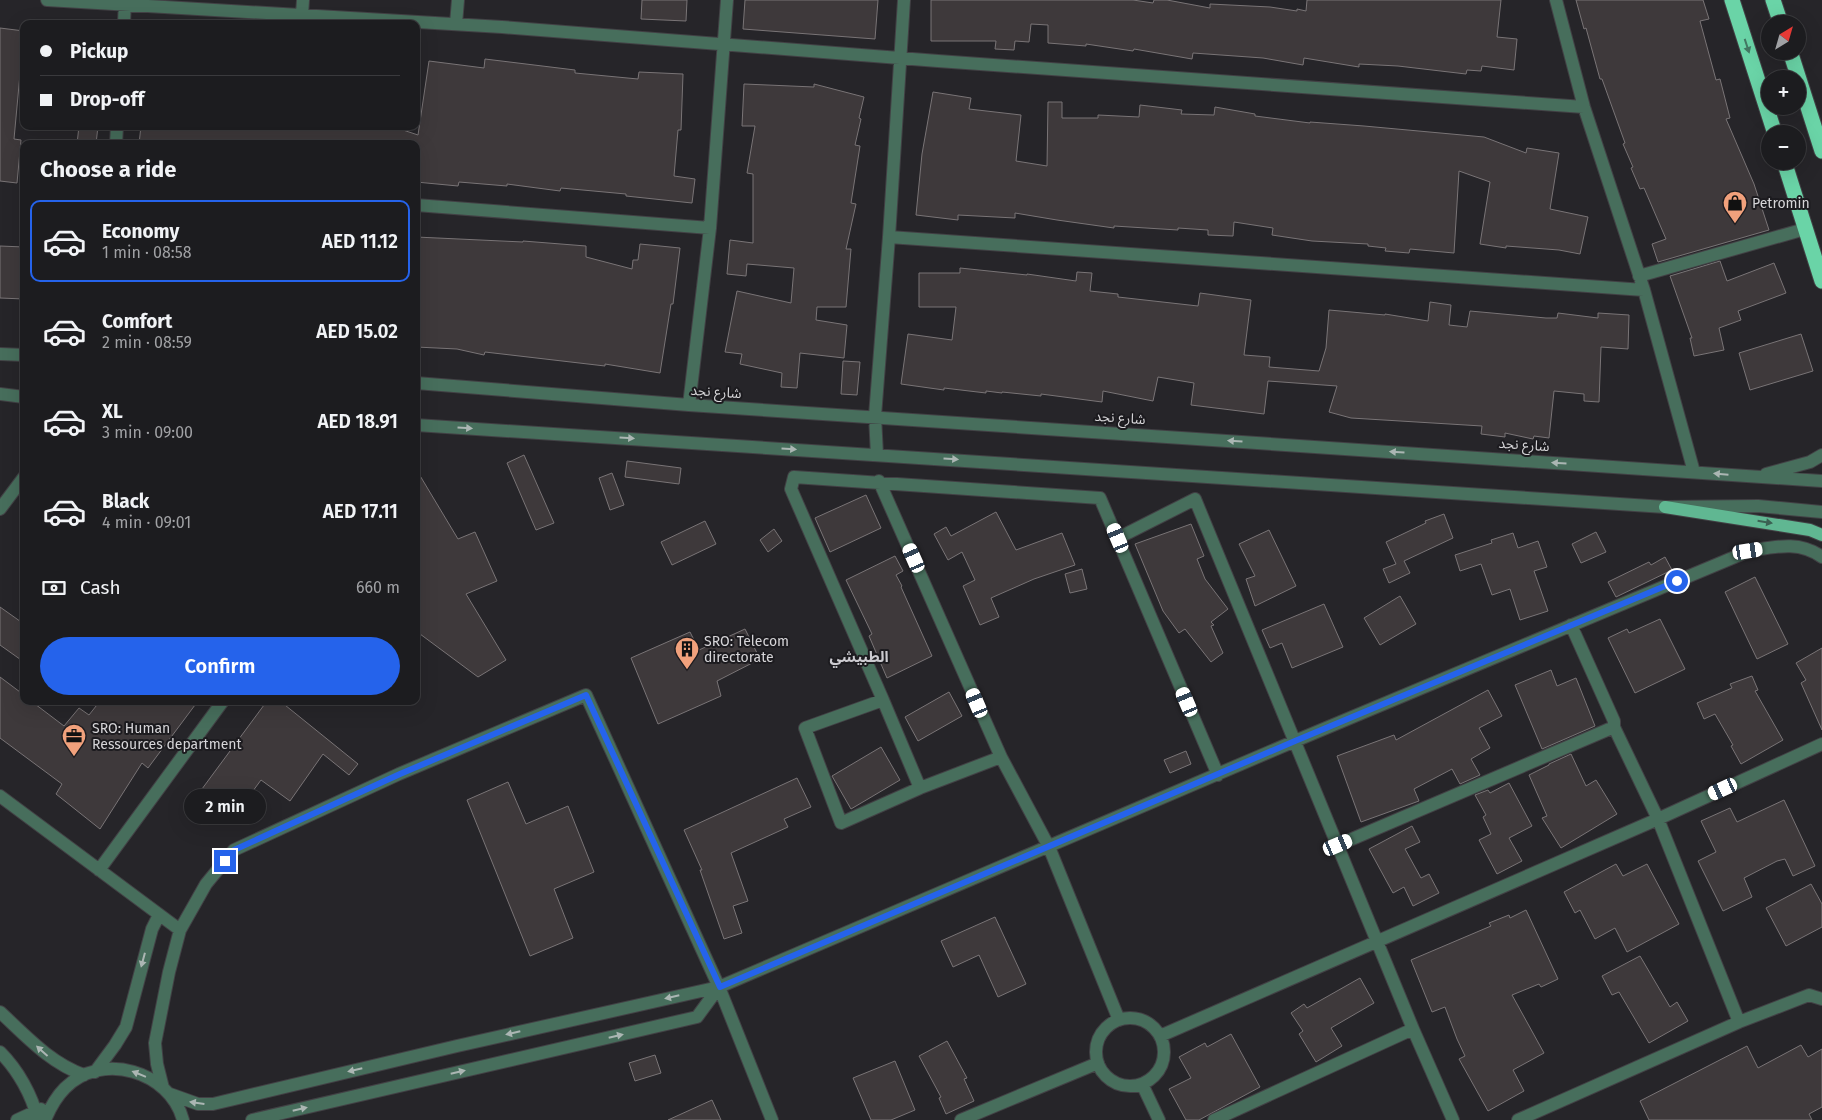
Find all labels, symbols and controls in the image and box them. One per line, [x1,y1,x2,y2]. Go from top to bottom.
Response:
north arrow [1761,15,1806,60]
map controls [1761,15,1806,170]
one-way arrow [1744,39,1751,54]
text: Pickup [70,40,128,63]
button: + [1761,70,1806,115]
text: Drop-off [70,88,144,111]
button: − [1761,125,1806,170]
text: Choose a ride [40,156,176,183]
shop icon: Petromin [1722,190,1748,224]
place label: Petromin [1752,195,1810,212]
icon: car [42,219,87,264]
text: Economy [102,220,179,243]
text: AED 11.12 [322,230,398,253]
text: 1 min · 08:58 [102,243,192,262]
icon: car [42,309,87,354]
text: Comfort [102,310,172,333]
text: AED 15.02 [316,320,398,343]
text: 2 min · 08:59 [102,333,192,352]
street label: شارع نجد [690,382,742,404]
icon: car [42,399,87,444]
text: XL [102,400,123,423]
street label: شارع نجد [1094,408,1146,430]
text: AED 18.91 [317,410,398,433]
text: 3 min · 09:00 [102,423,193,442]
one-way arrow [457,424,473,432]
one-way arrow [619,435,635,443]
street label: شارع نجد [1498,435,1550,457]
one-way arrow [1226,436,1242,444]
one-way arrow [781,445,797,453]
one-way arrow [1388,447,1404,455]
one-way arrow [944,456,960,464]
one-way arrow [1551,458,1567,466]
one-way arrow [1713,470,1729,478]
icon: car [42,489,87,534]
text: Black [102,490,149,513]
text: AED 17.11 [323,500,398,523]
text: 4 min · 09:01 [102,513,191,532]
one-way arrow [1757,519,1773,527]
car [1105,521,1130,555]
car [901,541,926,575]
car [1732,541,1763,561]
route start [1666,570,1688,592]
icon: cash [40,574,68,602]
text: Cash [80,576,121,599]
text: 660 m [356,578,400,597]
place label: SRO: Telecom directorate [704,633,789,666]
building icon: SRO: Telecom directorate [674,636,700,670]
button: Confirm [40,637,400,695]
district label: الطبيشي [829,648,889,668]
car [1174,685,1199,719]
car [964,686,989,720]
place label: SRO: Human Ressources department [92,720,243,753]
office icon: SRO: Human Ressources department [61,723,87,757]
car [1706,776,1739,802]
callout: 2 min [184,788,266,824]
text: 2 min [205,797,245,816]
car [1321,832,1354,858]
route end [214,850,236,872]
one-way arrow [139,953,147,968]
one-way arrow [664,993,679,1001]
one-way arrow [506,1029,521,1037]
one-way arrow [609,1032,624,1040]
one-way arrow [37,1045,49,1057]
one-way arrow [348,1066,363,1074]
one-way arrow [450,1068,465,1076]
one-way arrow [132,1070,147,1077]
one-way arrow [188,1098,204,1106]
one-way arrow [292,1105,307,1113]

